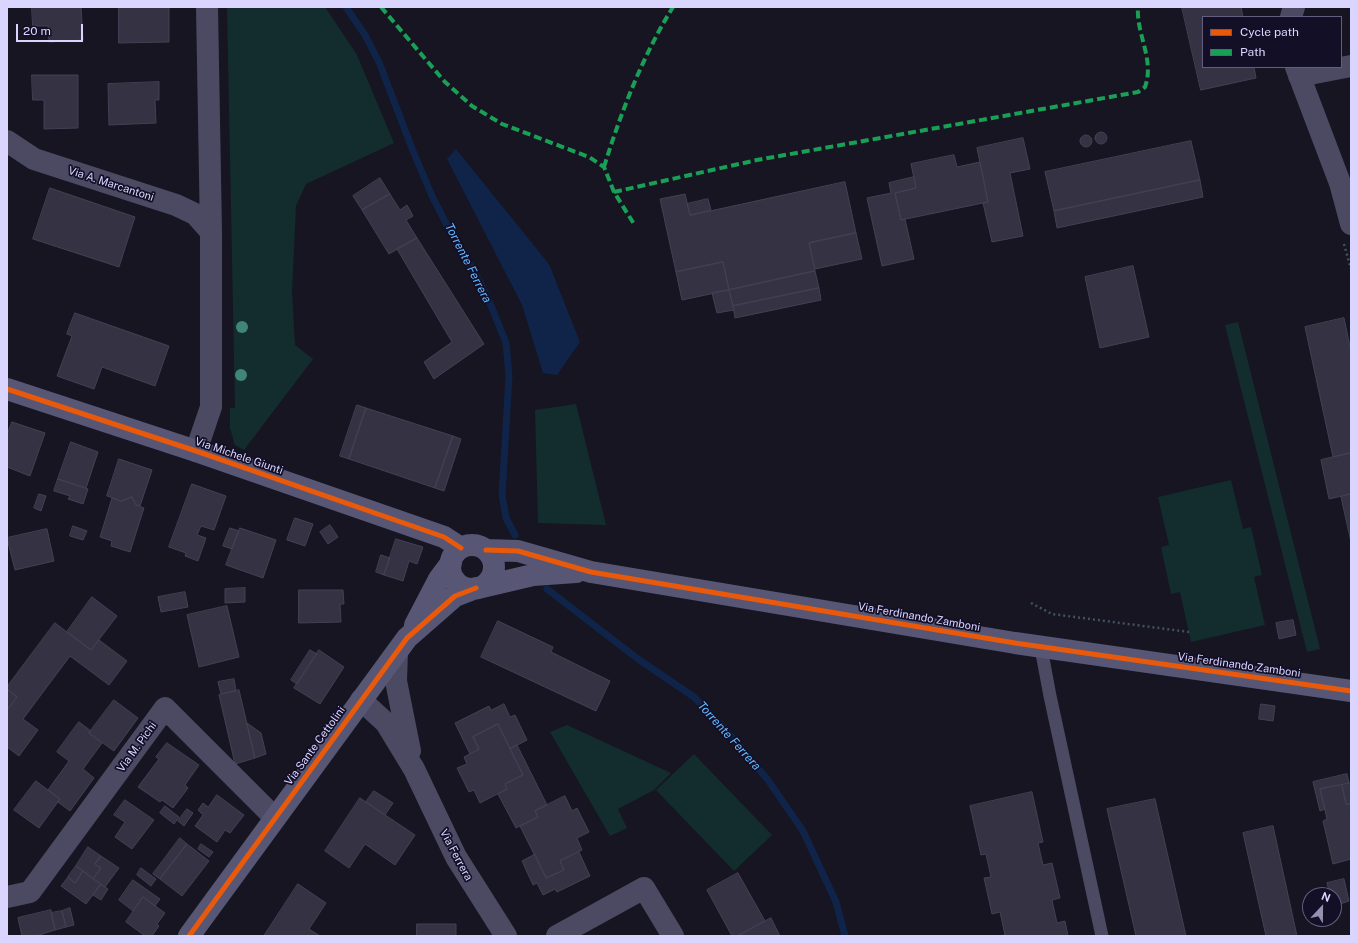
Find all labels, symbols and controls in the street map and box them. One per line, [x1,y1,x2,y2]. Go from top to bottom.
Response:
scale bar [18,16,85,42]
legend [1202,16,1342,68]
text: 20 m [23,24,51,38]
text: Cycle path [1240,25,1299,39]
text: Path [1240,45,1266,59]
street label: Via A. Marcantoni [66,164,156,204]
water label: Torrente Ferrera [442,221,494,305]
street label: Via Michele Giunti [193,435,285,477]
street label: Via Ferdinando Zamboni [857,600,981,634]
street label: Via Ferdinando Zamboni [1177,650,1301,680]
water label: Torrente Ferrera [694,699,764,773]
street label: Via Sante Cettolini [282,704,348,788]
street label: Via M. Pichi [114,719,160,775]
street label: Via Ferrera [437,827,475,883]
north arrow [1302,887,1342,927]
text: N [1320,890,1332,904]

